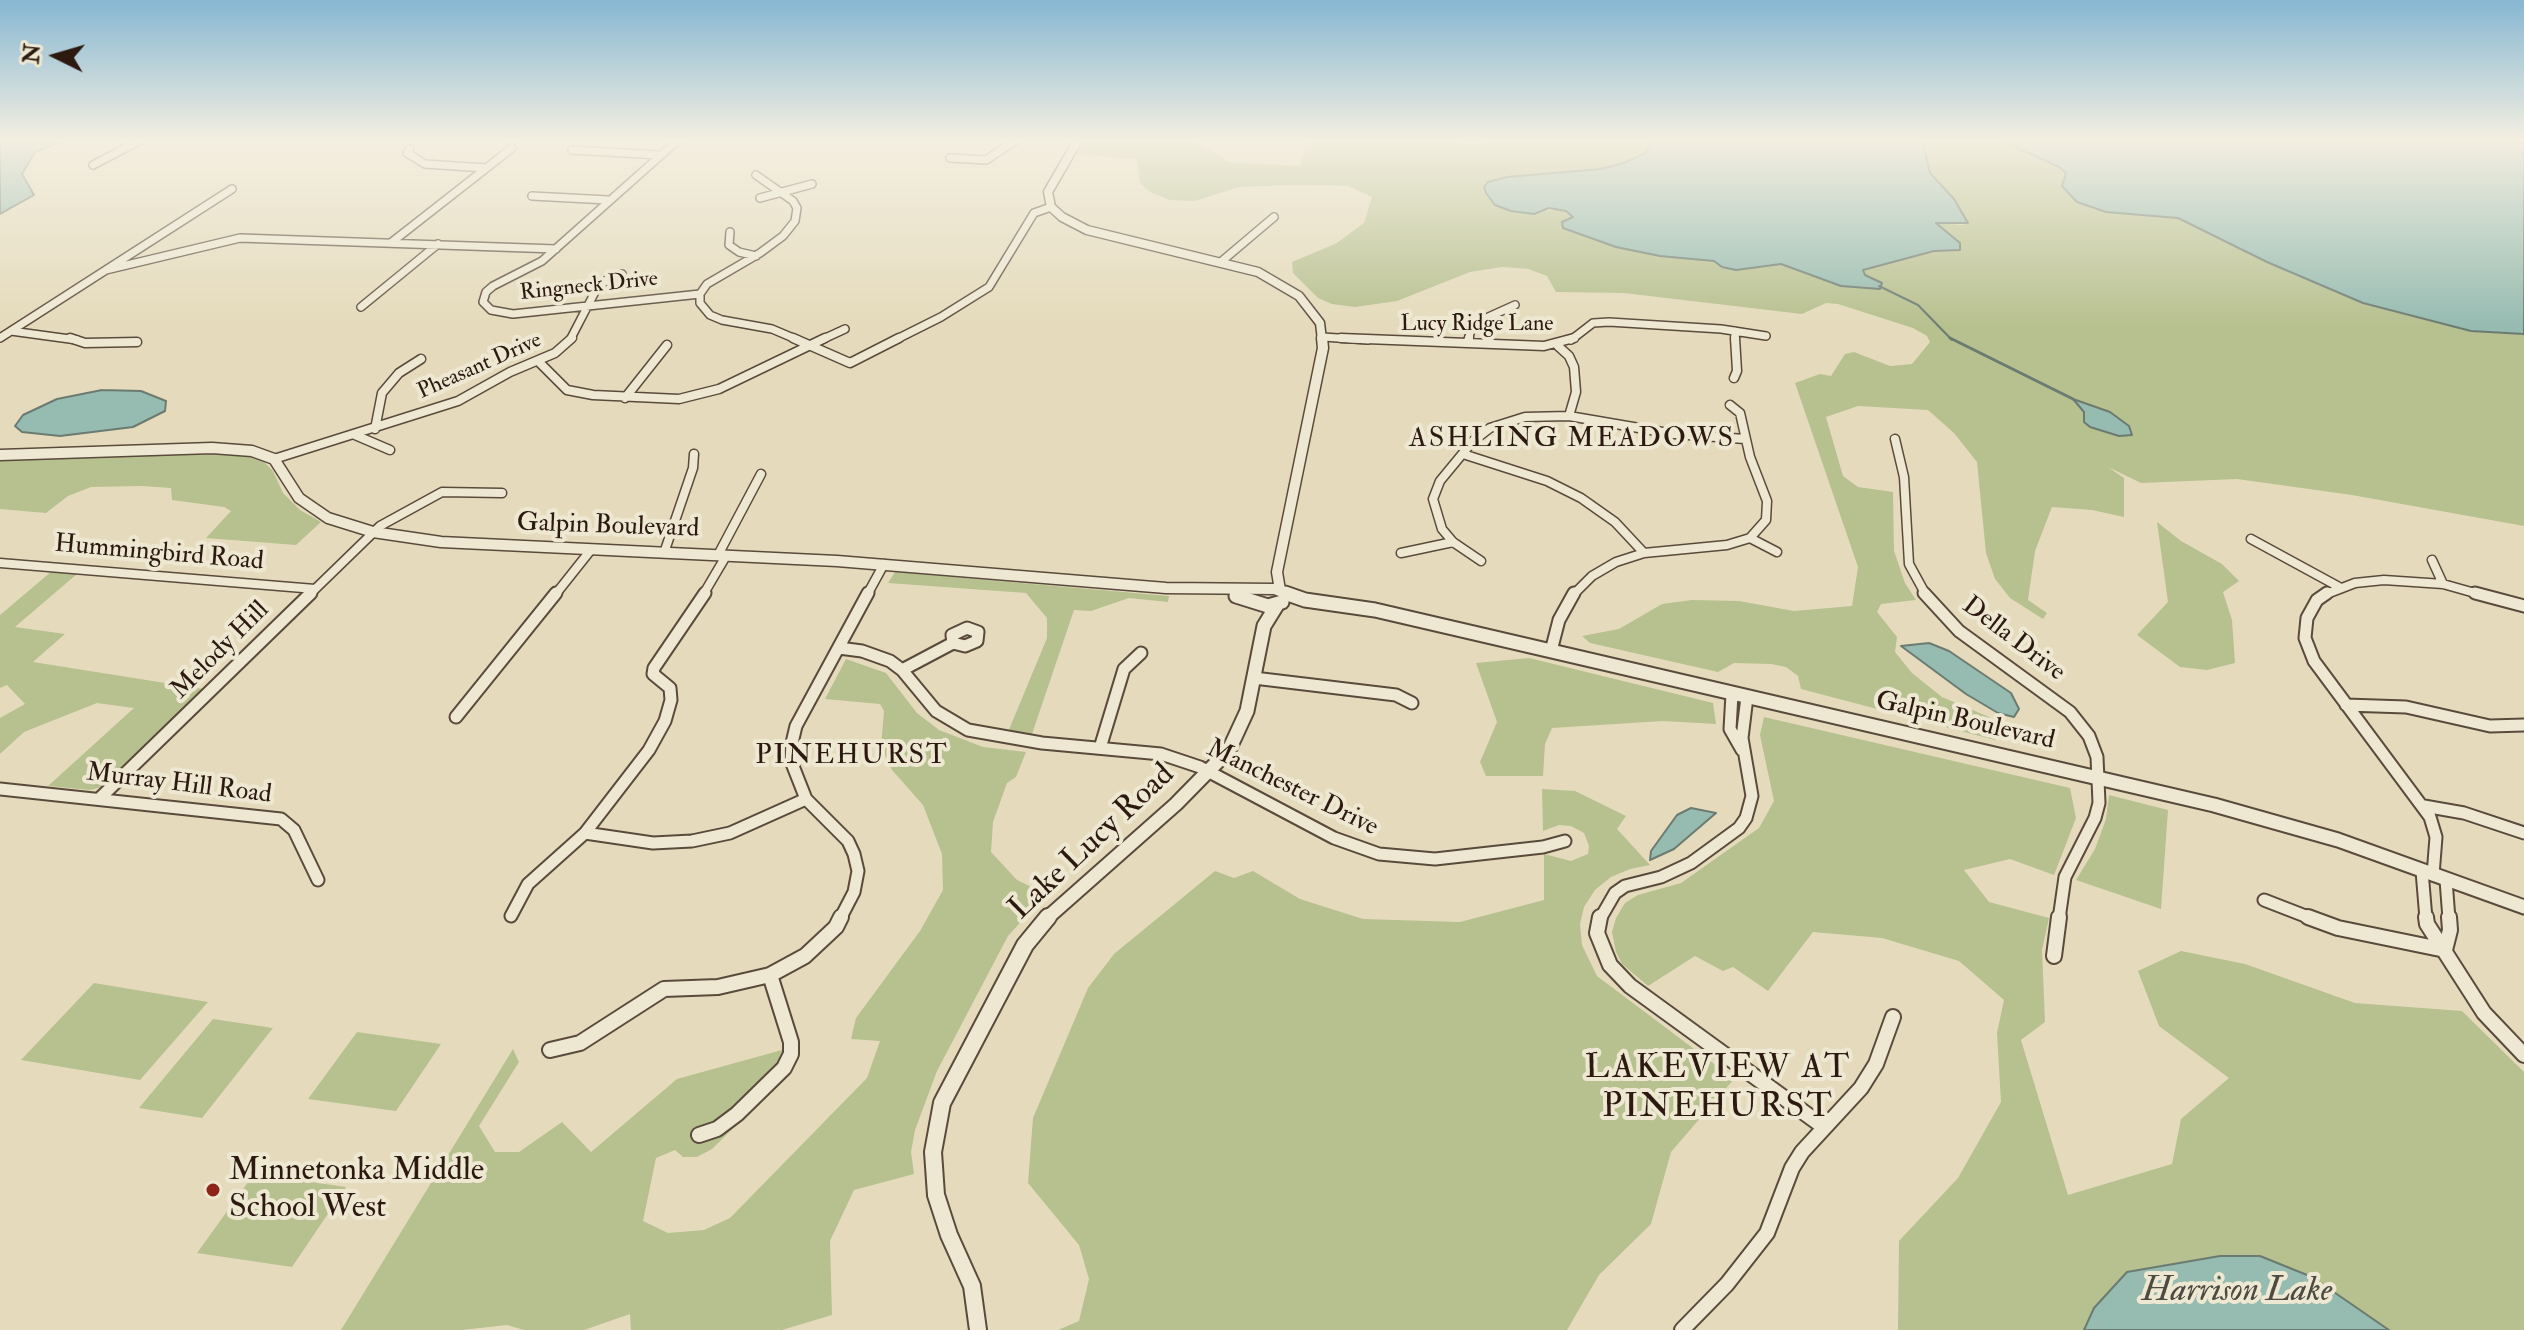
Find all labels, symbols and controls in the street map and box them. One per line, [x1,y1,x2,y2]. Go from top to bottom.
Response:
north arrow [16,16,96,96]
text: N [17,43,47,65]
street label: Ringneck Drive [519,267,659,307]
street label: Lucy Ridge Lane [1400,312,1554,338]
street label: Pheasant Drive [414,328,546,406]
district label: ASHLING MEADOWS [1409,423,1735,457]
street label: Galpin Boulevard [516,508,700,546]
street label: Hummingbird Road [53,529,265,579]
street label: Della Drive [1955,591,2071,689]
street label: Melody Hill [165,595,277,707]
street label: Galpin Boulevard [1873,686,2057,758]
street label: Manchester Drive [1201,734,1383,844]
district label: PINEHURST [755,740,949,774]
street label: Lake Lucy Road [1003,757,1183,929]
street label: Murray Hill Road [85,758,273,812]
district label: LAKEVIEW AT PINEHURST [1585,1050,1851,1130]
place label: Minnetonka Middle School West [229,1153,484,1228]
marker: Minnetonka Middle School West [204,1181,222,1199]
water label: Harrison Lake [2142,1273,2332,1313]

